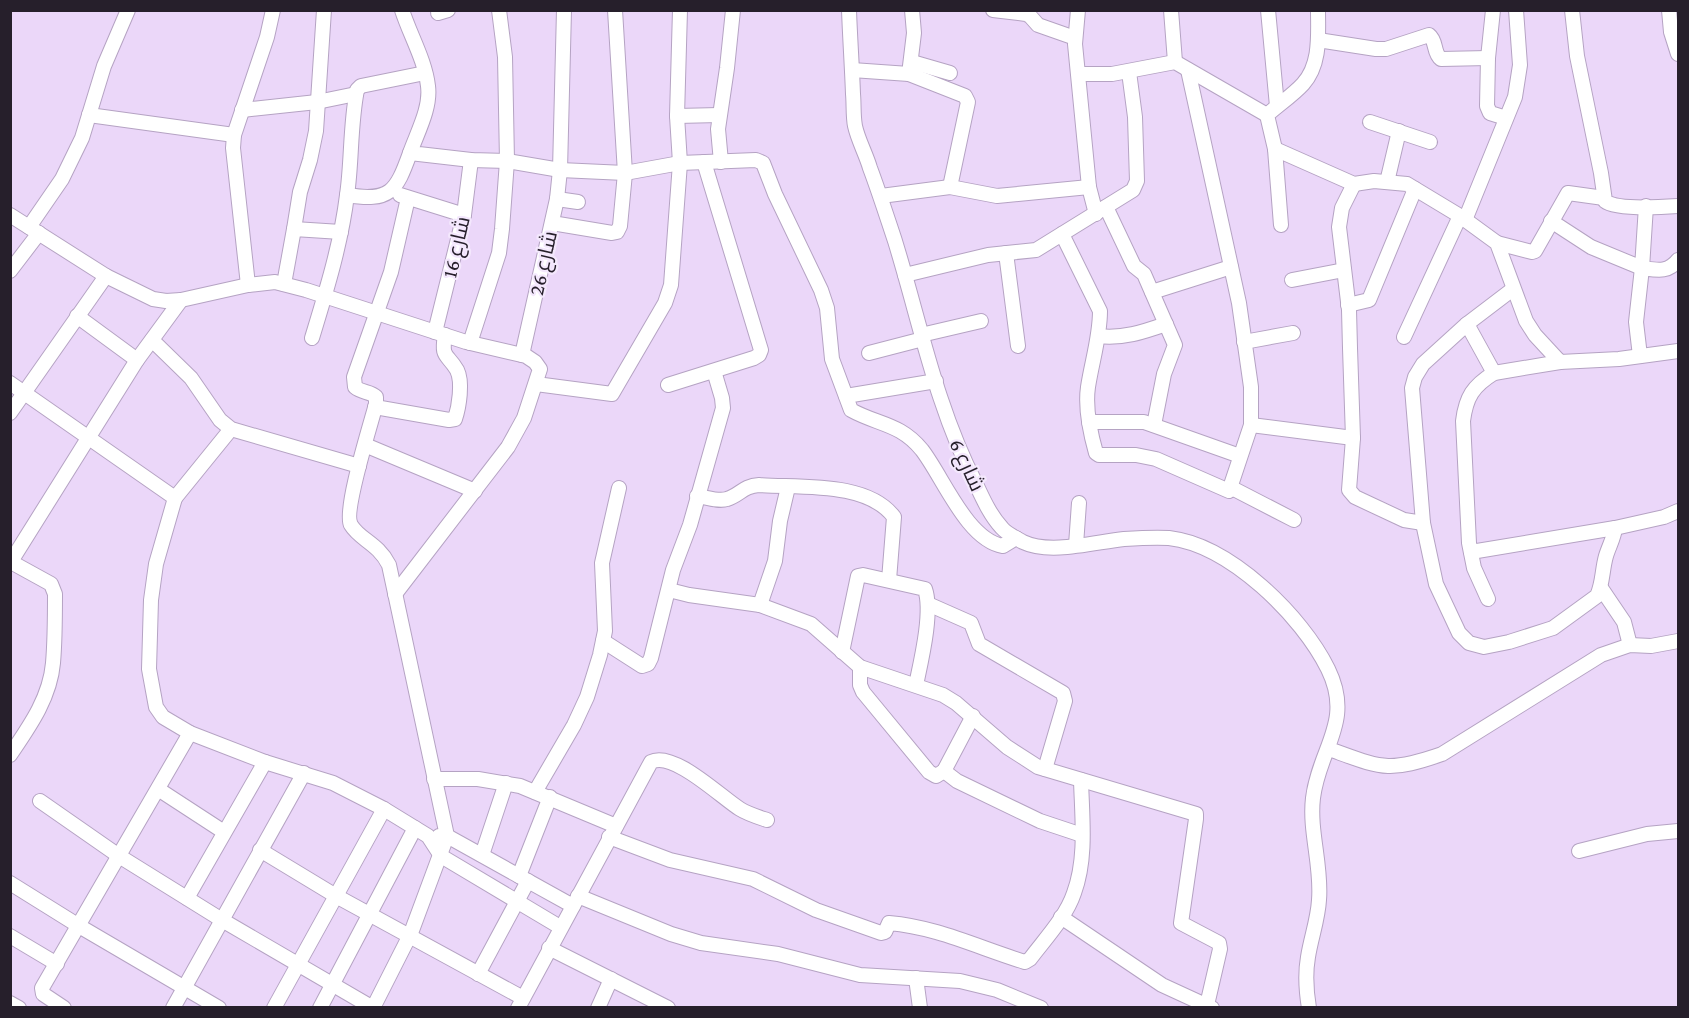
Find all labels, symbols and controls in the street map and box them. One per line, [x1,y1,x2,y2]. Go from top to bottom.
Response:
street label: شارع 16 [437,214,477,280]
street label: شارع 26 [524,228,564,298]
street label: شارع 6 [943,435,990,496]

